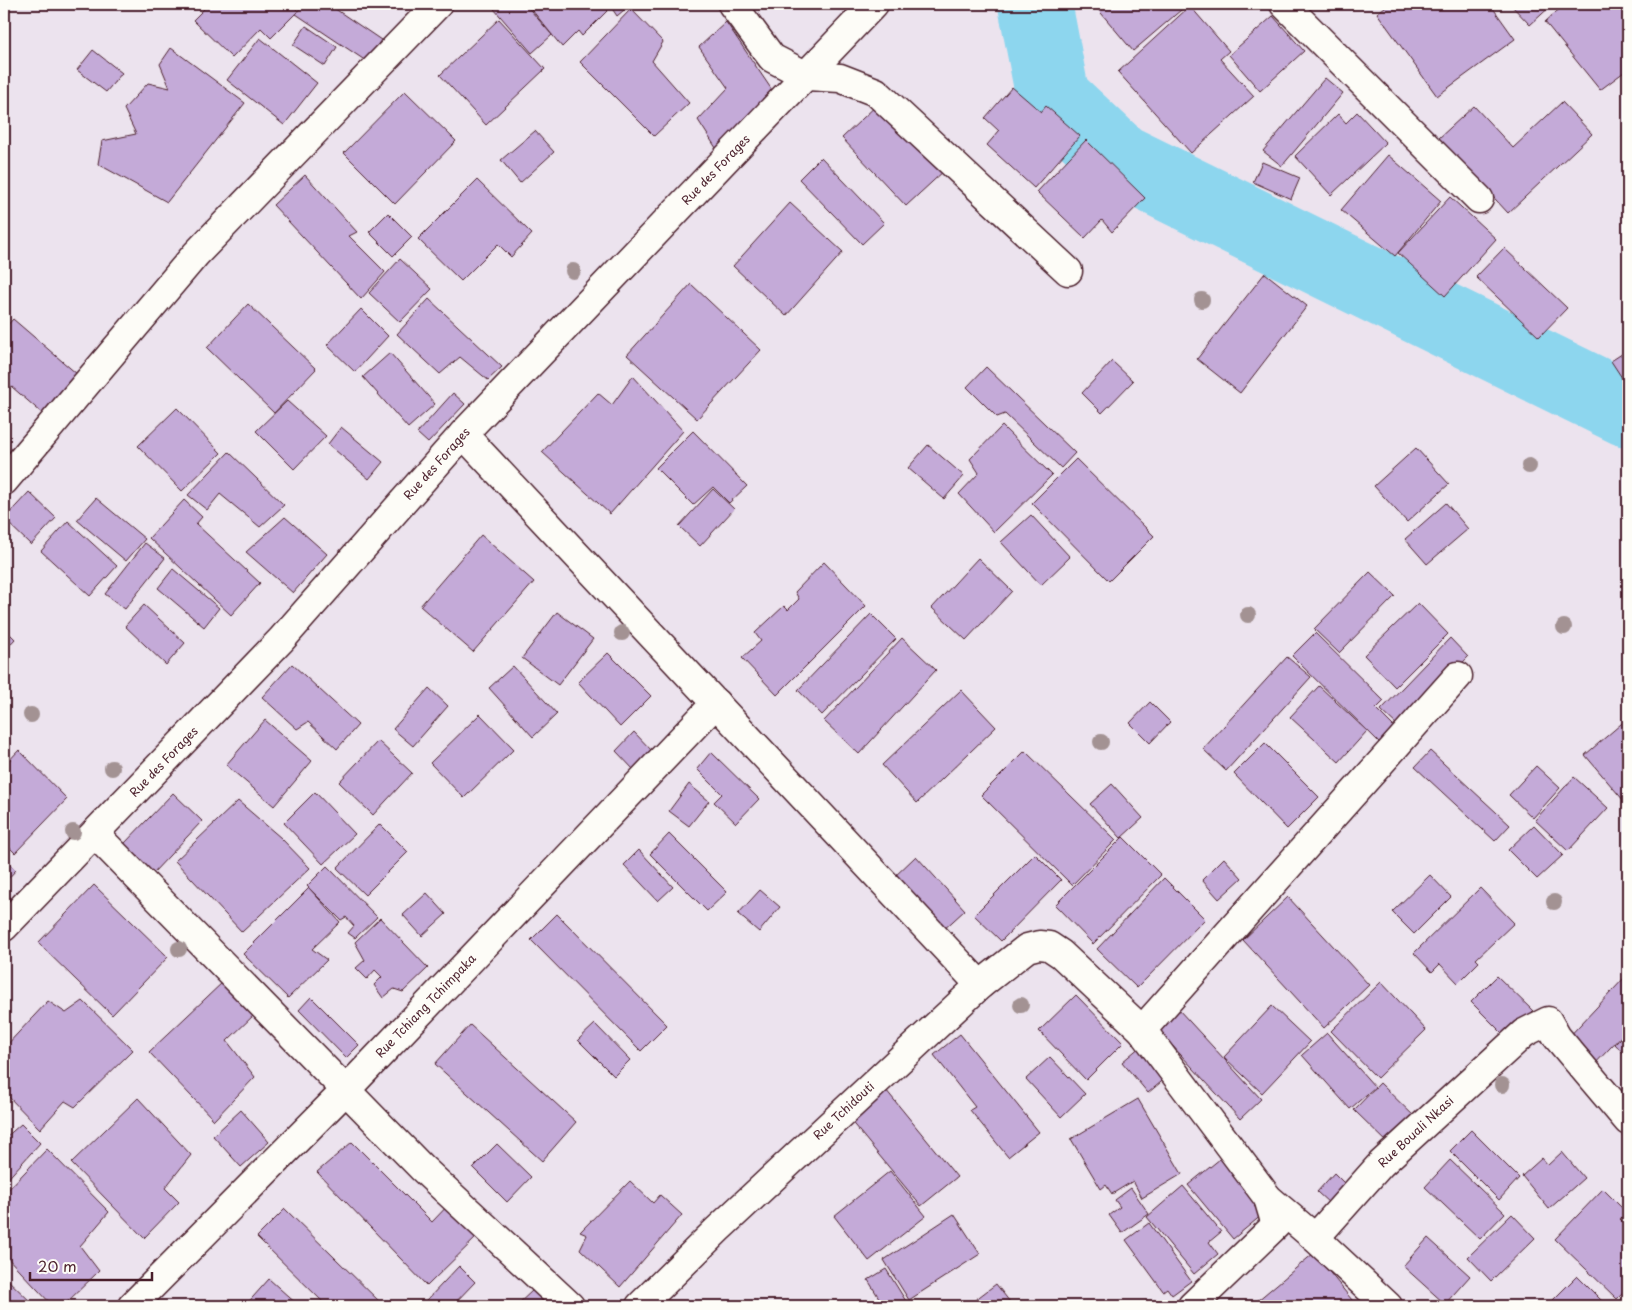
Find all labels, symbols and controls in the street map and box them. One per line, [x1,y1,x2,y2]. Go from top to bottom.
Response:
street label: Rue des Forages [677,130,754,209]
street label: Rue des Forages [399,423,474,504]
street label: Rue des Forages [125,722,202,801]
street label: Rue Tchiang Tchimpaka [371,949,480,1061]
street label: Rue Tchidouti [809,1077,878,1143]
street label: Rue Bouali Nkasi [1373,1091,1457,1171]
scale bar [30,1250,152,1282]
text: 20 m [38,1254,77,1277]

